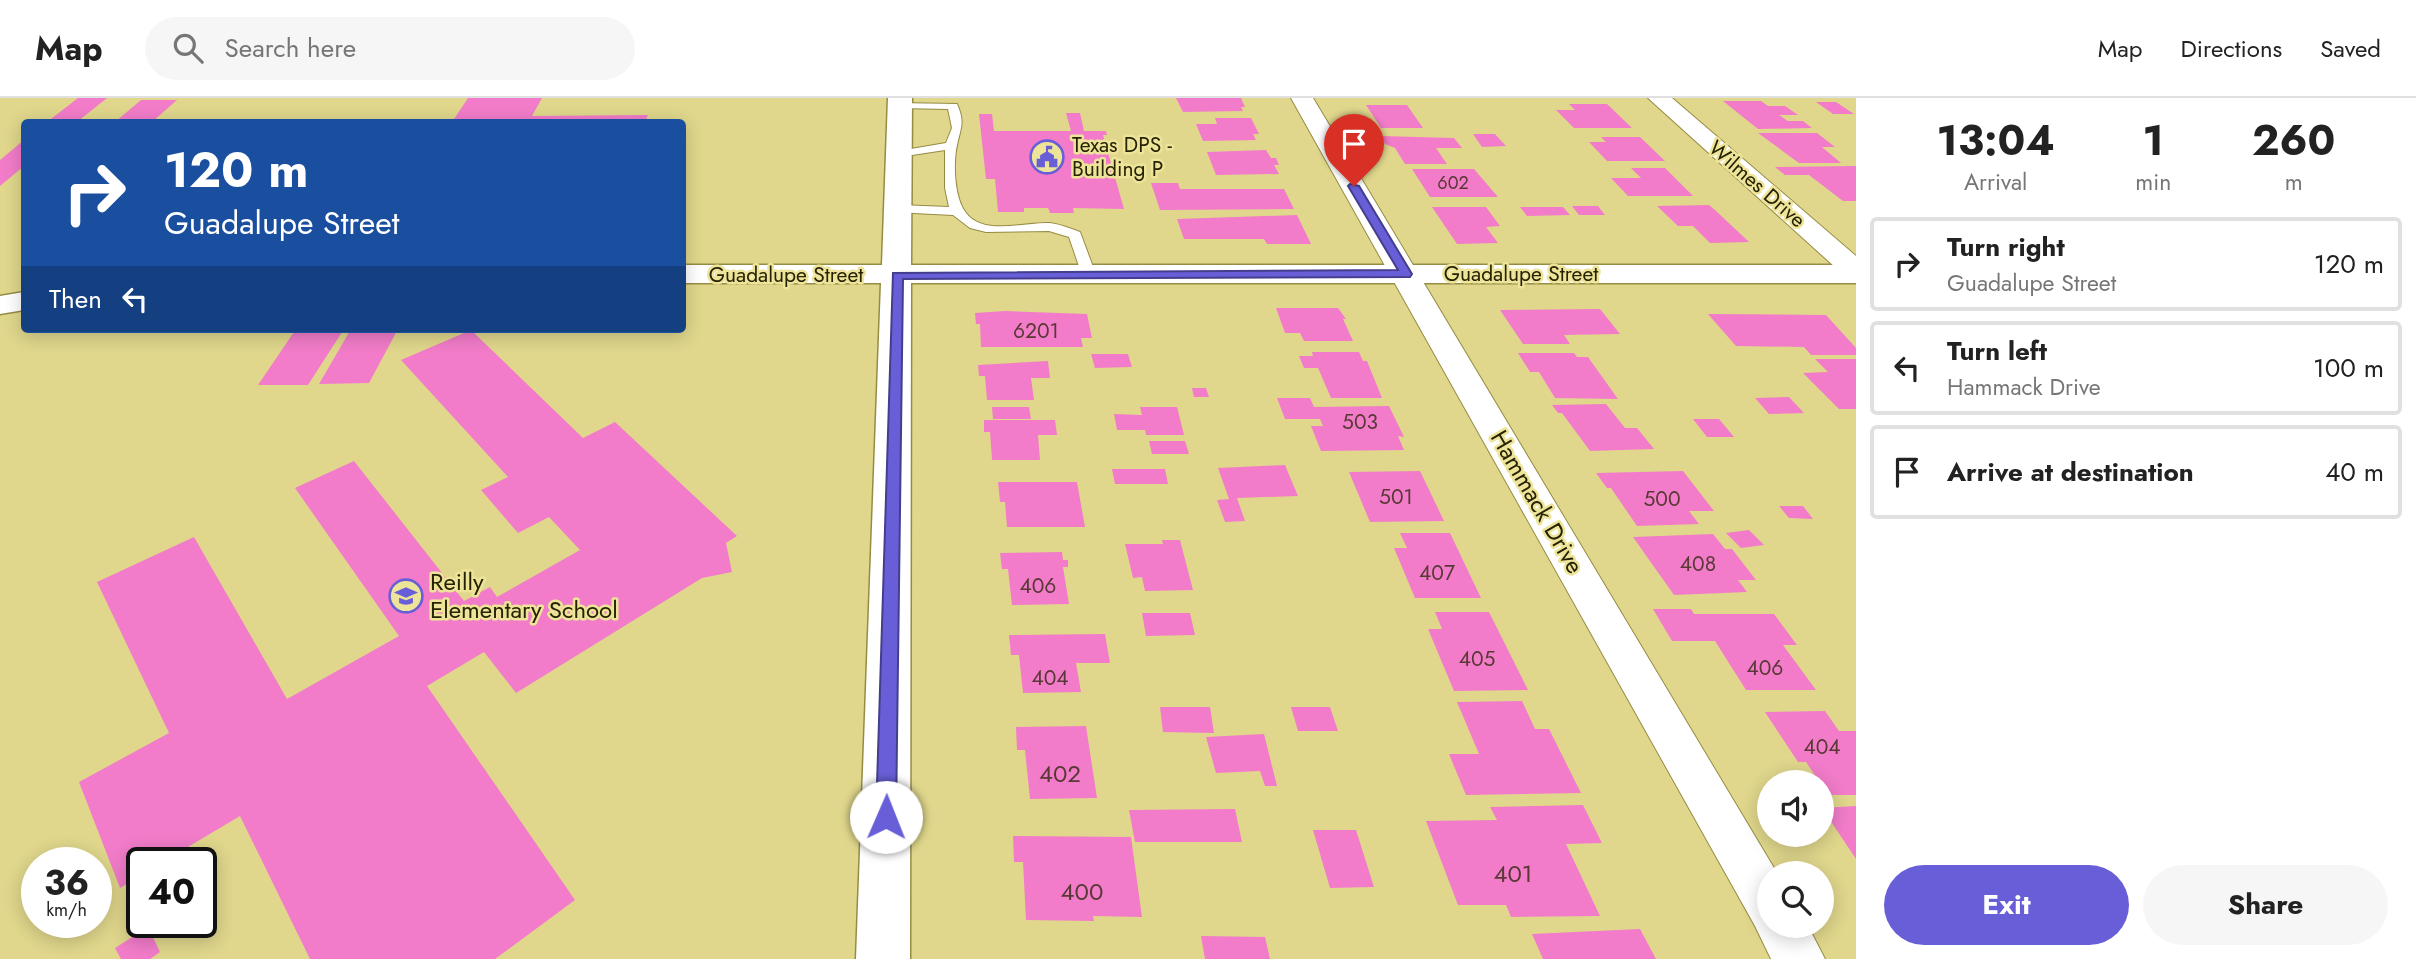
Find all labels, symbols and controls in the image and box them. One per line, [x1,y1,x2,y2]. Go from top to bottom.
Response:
search box [145,17,635,80]
text: Map [35,25,103,72]
icon: search [169,29,207,67]
text: Search here [225,29,356,67]
text: Map [2098,31,2143,66]
text: Directions [2181,31,2282,66]
text: Saved [2320,31,2381,66]
text: 13:04 [1937,110,2055,171]
text: 1 [2143,110,2164,171]
text: 260 [2252,110,2335,171]
pin [1324,114,1384,186]
icon: arrive [1335,125,1373,163]
place label: Texas DPS - Building P [1072,130,1172,184]
street label: Wilmes Drive [1702,133,1812,235]
text: 120 m [164,135,308,205]
public building icon: Texas DPS - Building P [1028,138,1066,176]
icon: right [49,147,140,238]
text: Arrival [1964,165,2027,199]
text: min [2135,165,2171,199]
text: m [2285,165,2303,199]
house number: 602 [1437,170,1469,196]
text: Guadalupe Street [164,200,399,246]
text: Turn right [1947,228,2065,266]
icon: right [1888,245,1926,283]
text: 120 m [2314,245,2384,283]
street label: Guadalupe Street [1444,259,1598,289]
street label: Guadalupe Street [709,260,863,290]
text: Guadalupe Street [1947,266,2116,300]
text: Then [49,280,102,318]
icon: left [116,280,154,318]
house number: 6201 [1013,316,1059,346]
text: Turn left [1947,332,2047,370]
icon: left [1888,349,1926,387]
text: 100 m [2313,349,2384,387]
text: Hammack Drive [1947,370,2101,404]
house number: 503 [1342,407,1378,437]
street label: Hammack Drive [1482,424,1593,580]
icon: arrive [1888,453,1926,491]
text: Arrive at destination [1947,453,2194,491]
text: 40 m [2325,453,2384,491]
house number: 501 [1379,482,1413,512]
house number: 500 [1643,484,1681,514]
house number: 408 [1680,549,1716,579]
house number: 407 [1419,558,1455,588]
place label: Reilly Elementary School [430,564,618,627]
house number: 406 [1020,571,1056,601]
school or university icon: Reilly Elementary School [387,577,425,615]
house number: 405 [1459,644,1495,674]
house number: 406 [1747,653,1783,683]
house number: 404 [1031,663,1069,693]
house number: 404 [1803,732,1841,762]
house number: 402 [1039,756,1081,791]
map controls [1757,770,1834,938]
button: sound [1757,770,1834,847]
position arrow [849,780,923,854]
speed limit sign: 40 [126,847,217,938]
house number: 401 [1493,856,1533,891]
text: 36 [44,858,89,908]
button: search [1757,861,1834,938]
button: Exit [1884,865,2129,945]
button: Share [2143,865,2388,945]
house number: 400 [1061,874,1103,909]
text: km/h [46,897,87,923]

